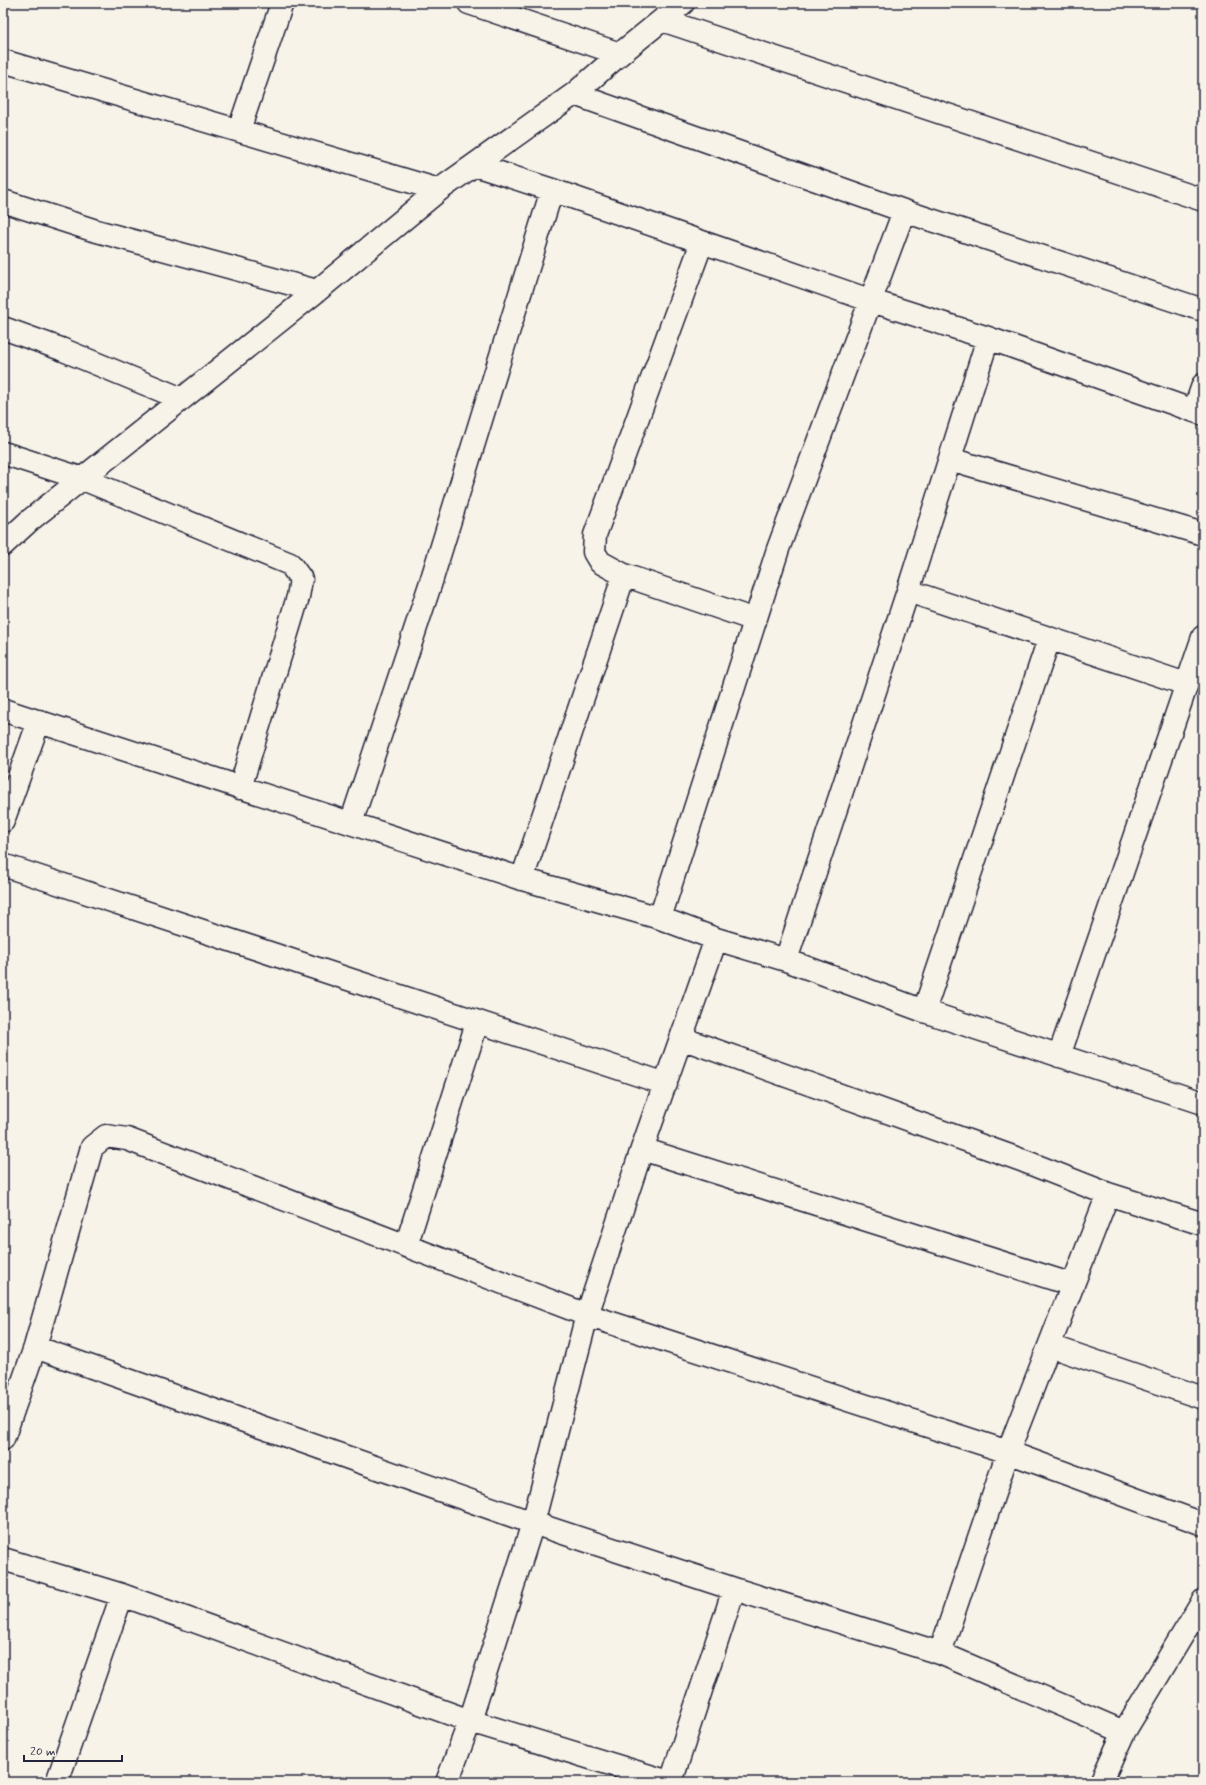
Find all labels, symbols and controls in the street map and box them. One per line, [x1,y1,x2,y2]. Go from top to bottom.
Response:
scale bar [24,1737,122,1763]
text: 20 m [30,1744,56,1760]

